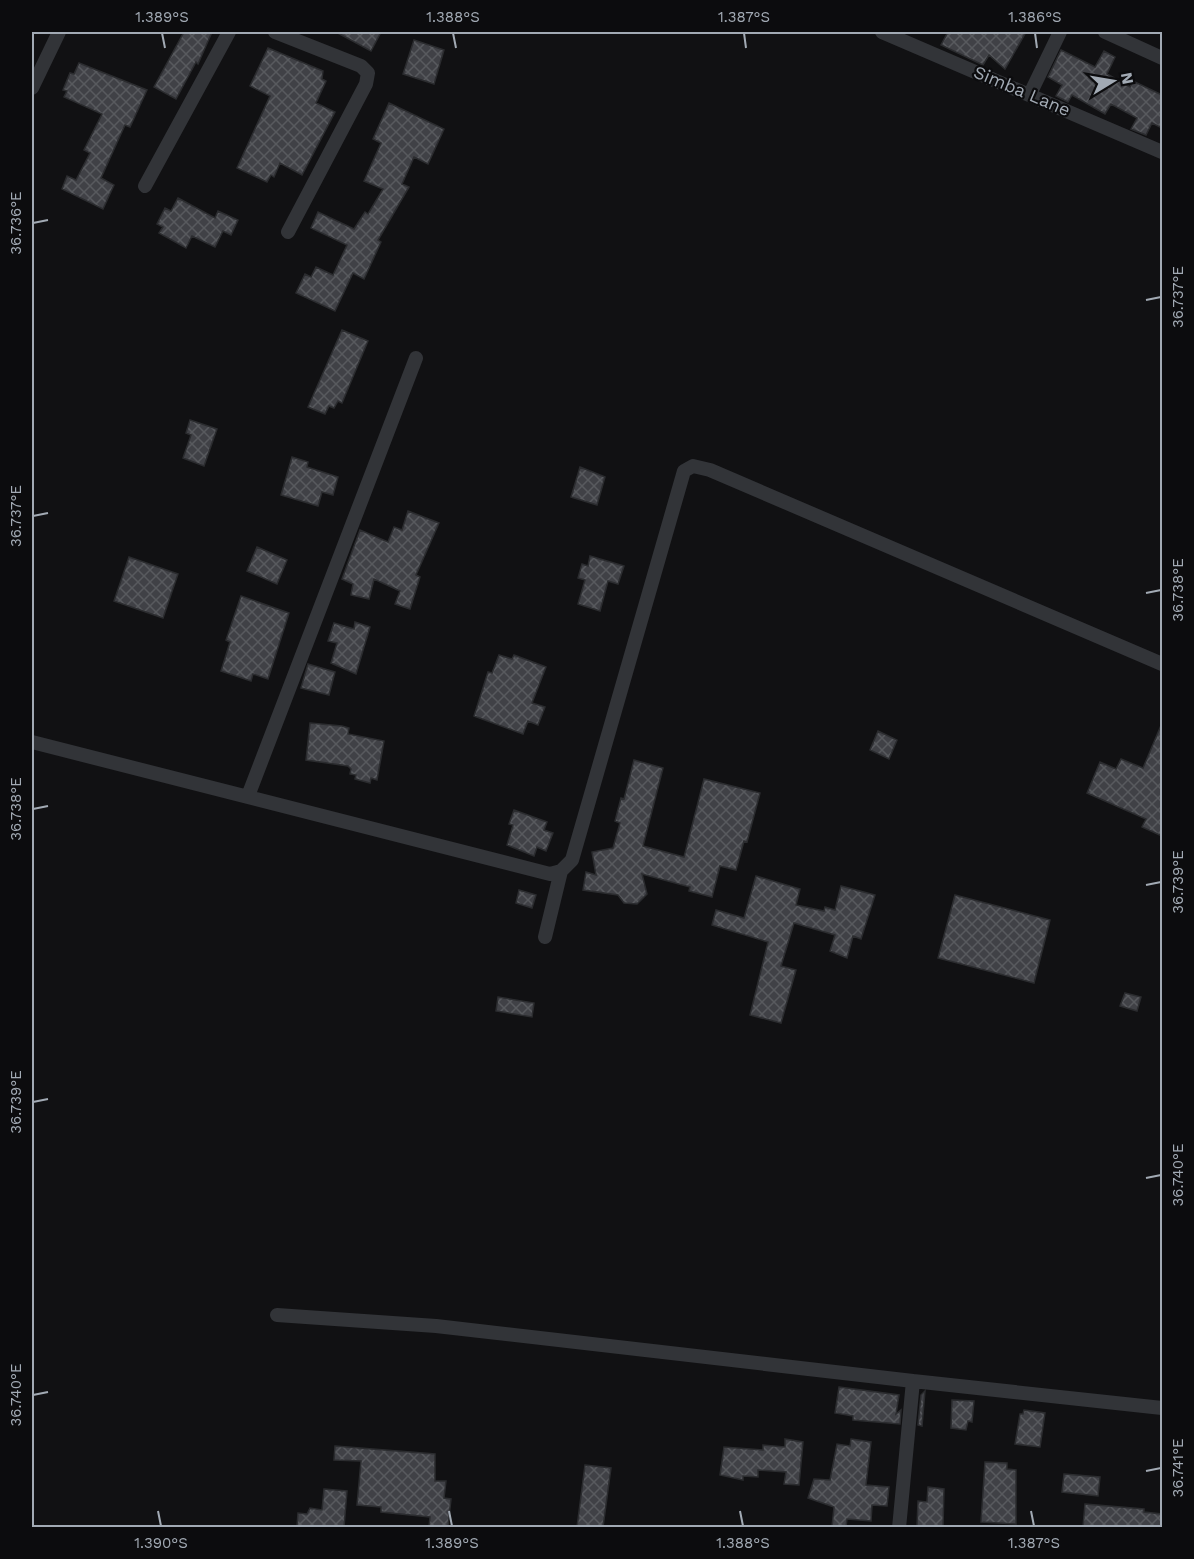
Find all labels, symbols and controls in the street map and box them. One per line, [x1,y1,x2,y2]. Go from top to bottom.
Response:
text: 1.389°S [135,8,189,26]
text: 1.388°S [426,8,480,26]
text: 1.387°S [718,8,770,26]
text: 1.386°S [1008,8,1062,26]
north arrow [1083,51,1143,111]
street label: Simba Lane [971,61,1074,120]
text: N [1117,71,1138,86]
text: 36.736°E [7,191,25,255]
text: 36.737°E [1169,266,1187,328]
text: 36.737°E [7,485,25,547]
text: 36.738°E [1169,558,1187,622]
text: 36.738°E [7,777,25,841]
text: 36.739°E [1169,850,1187,914]
text: 36.739°E [7,1070,25,1134]
text: 36.740°E [1169,1144,1187,1206]
text: 36.740°E [7,1364,25,1426]
text: 36.741°E [1169,1438,1187,1498]
text: 1.390°S [134,1534,188,1552]
text: 1.389°S [425,1534,479,1552]
text: 1.388°S [716,1534,770,1552]
text: 1.387°S [1008,1534,1060,1552]

